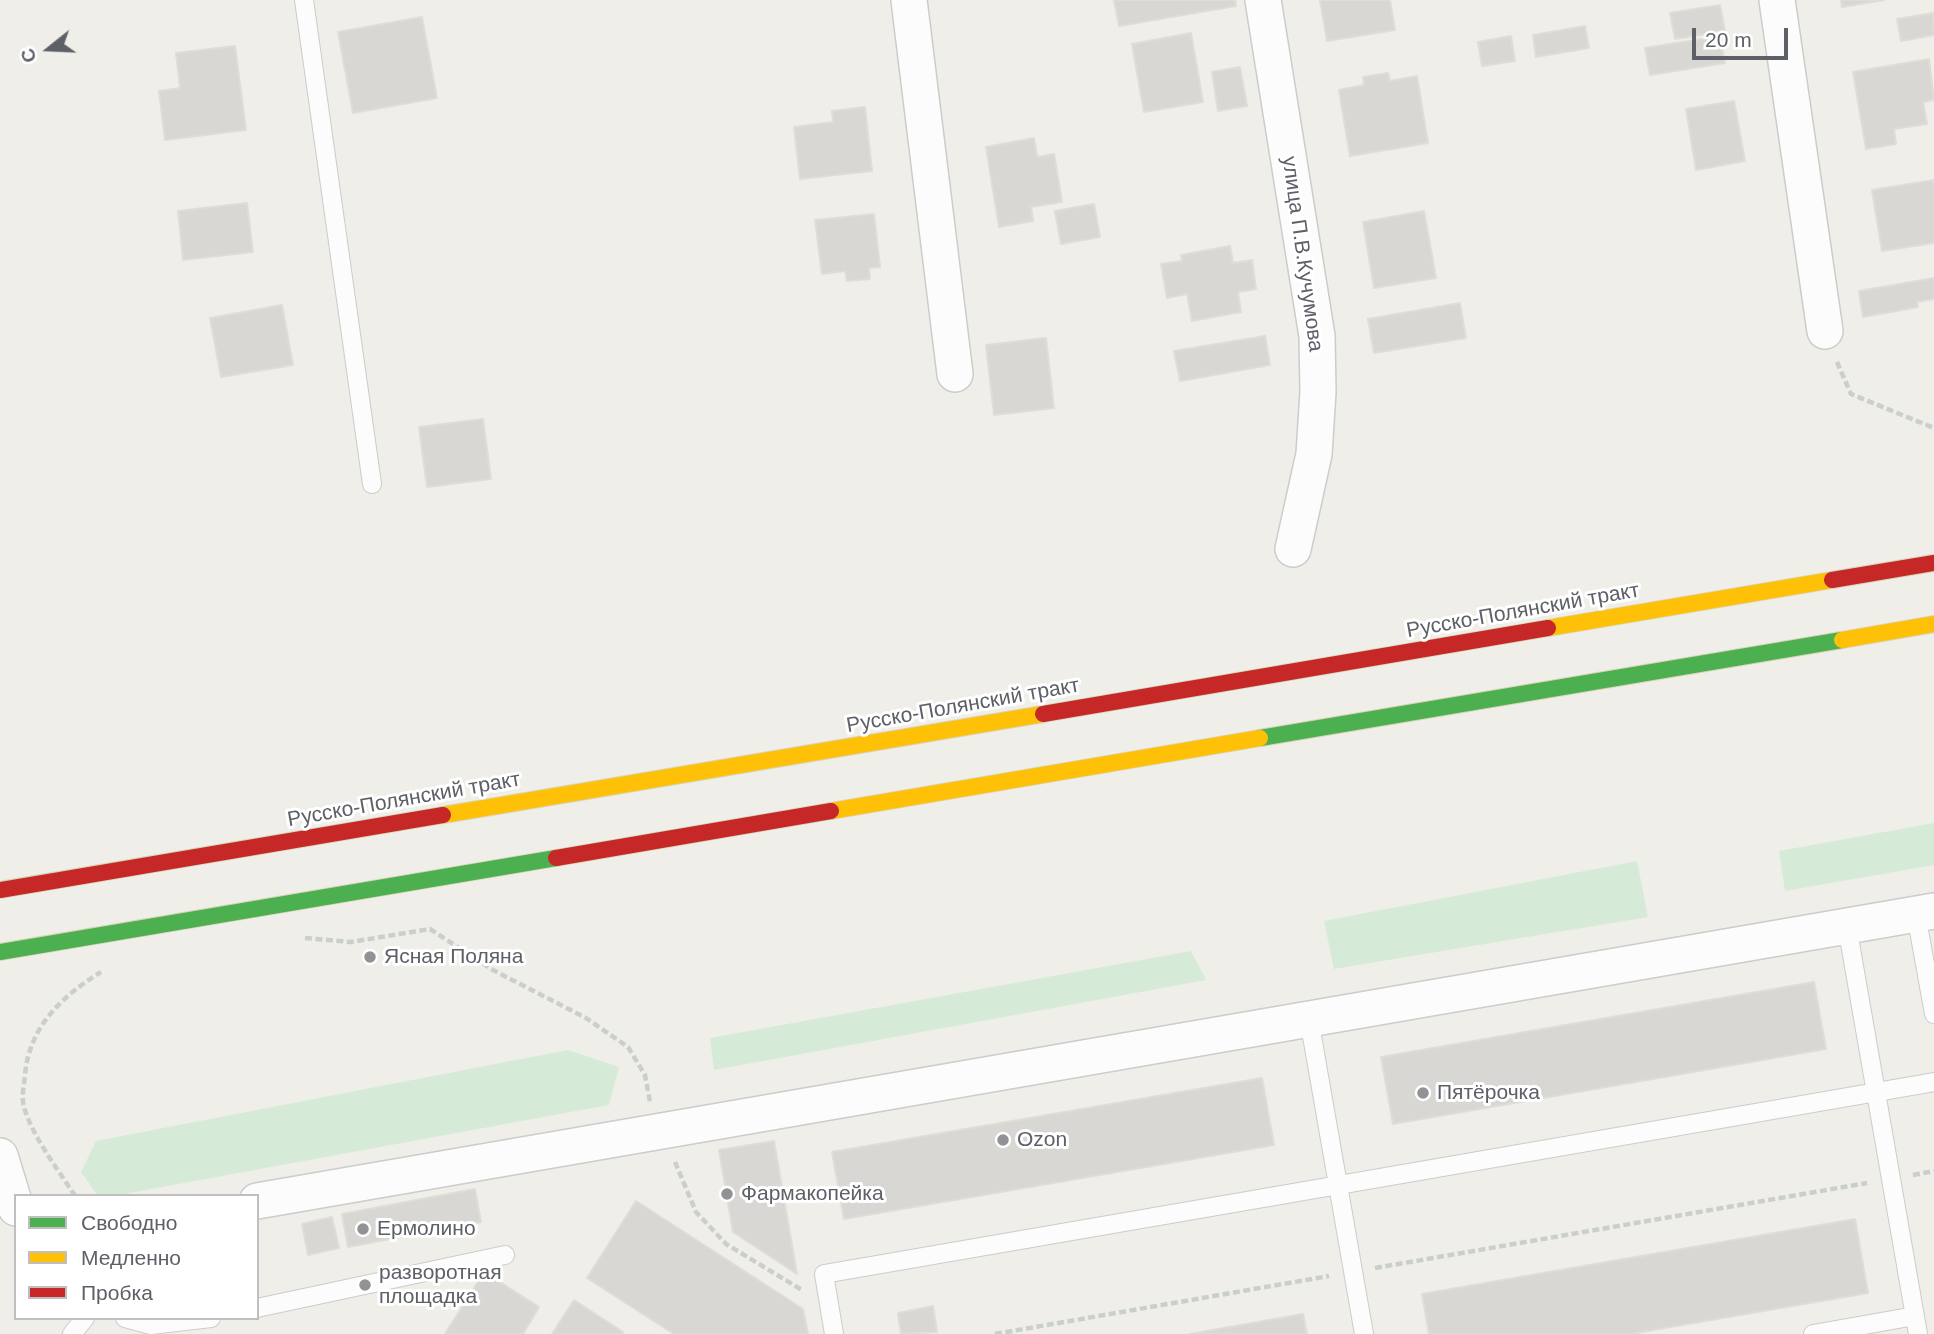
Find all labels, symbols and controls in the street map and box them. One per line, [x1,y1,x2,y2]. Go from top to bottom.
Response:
north arrow [14,14,84,84]
scale bar [1696,14,1792,58]
text: 20 m [1705,28,1752,51]
text: С [16,46,41,65]
street label: улица П.В.Кучумова [1276,155,1328,353]
street label: Русско-Полянский тракт [1405,578,1641,644]
street label: Русско-Полянский тракт [845,673,1081,739]
street label: Русско-Полянский тракт [286,767,522,833]
place label: Ясная Поляна [384,944,523,970]
marker: Ясная Поляна [362,949,378,965]
place label: Пятёрочка [1437,1080,1540,1106]
marker: Пятёрочка [1415,1085,1431,1101]
place label: Ozon [1017,1127,1067,1153]
marker: Ozon [995,1132,1011,1148]
place label: Фармакопейка [741,1181,884,1207]
marker: Фармакопейка [719,1186,735,1202]
legend [14,1194,259,1320]
text: Свободно [81,1211,178,1234]
place label: Ермолино [377,1216,476,1242]
marker: Ермолино [355,1221,371,1237]
text: Медленно [81,1246,181,1269]
place label: разворотная площадка [379,1260,502,1310]
marker: разворотная площадка [357,1277,373,1293]
text: Пробка [81,1281,153,1304]

